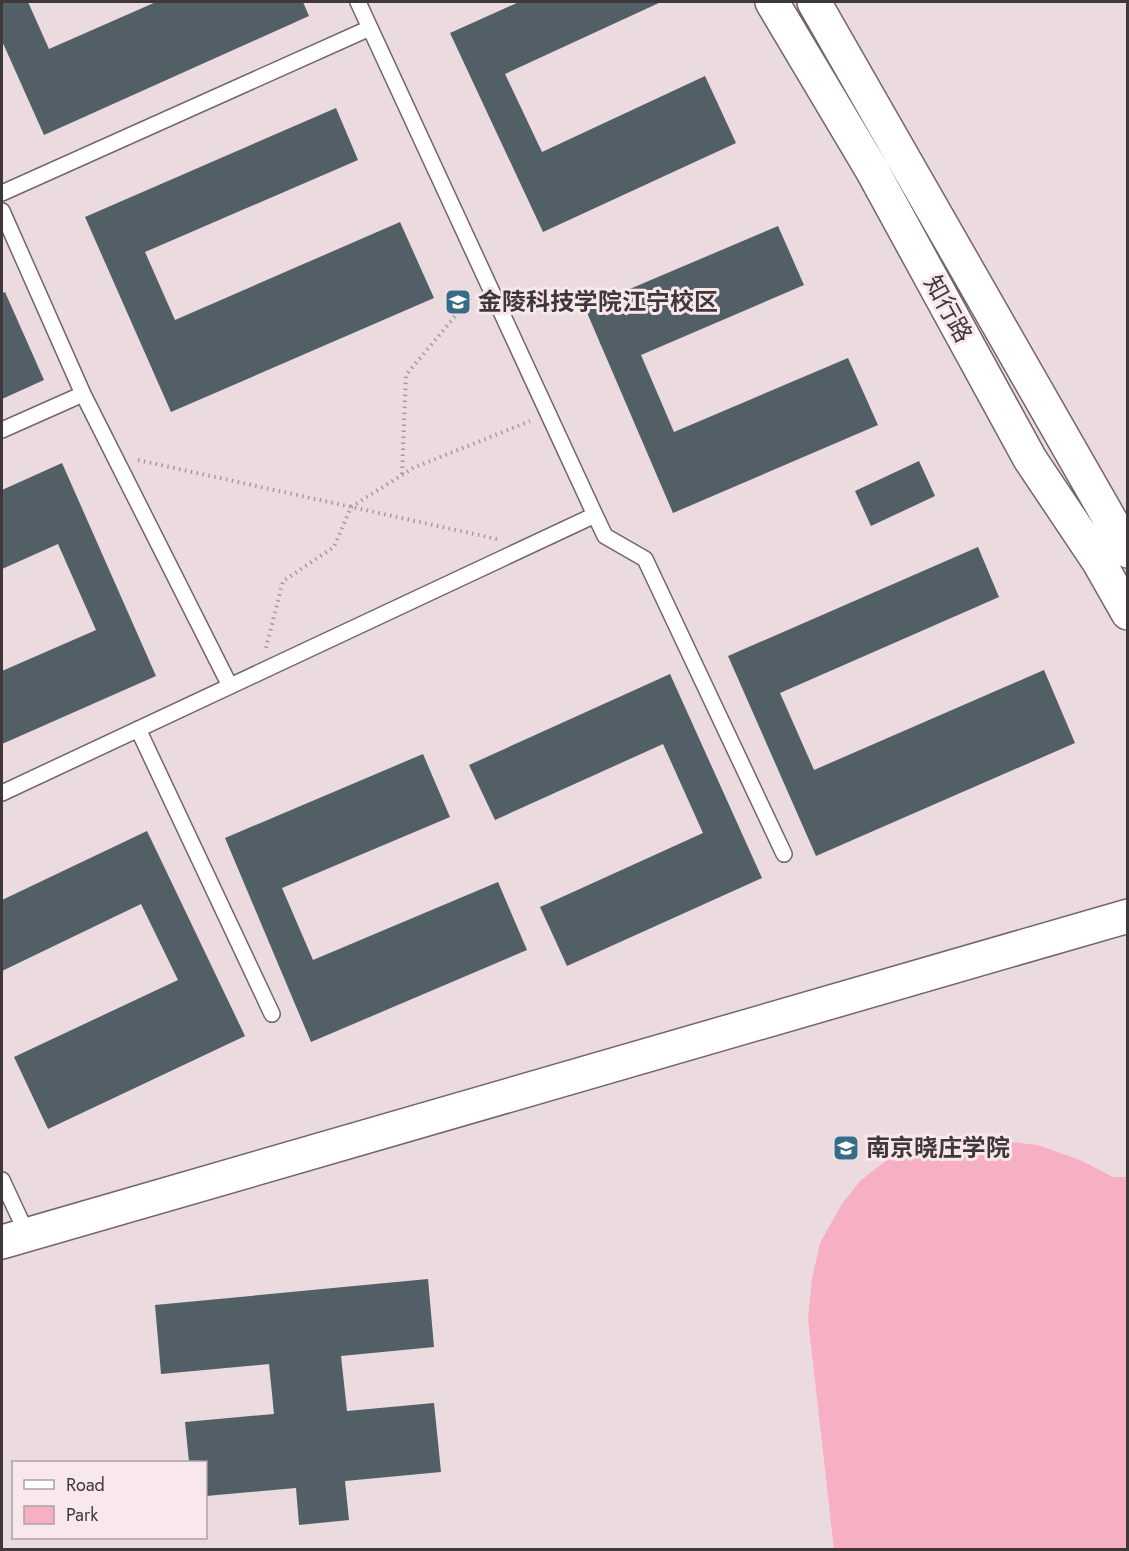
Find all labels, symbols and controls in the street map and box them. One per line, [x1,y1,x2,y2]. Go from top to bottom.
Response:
street label: 知行路 [916,269,981,349]
place label: 金陵科技学院江宁校区 [478,284,718,319]
school or university icon: 金陵科技学院江宁校区 [443,287,473,317]
place label: 南京晓庄学院 [866,1130,1010,1165]
school or university icon: 南京晓庄学院 [831,1133,861,1163]
legend [12,1461,207,1539]
text: Road [66,1472,105,1498]
text: Park [66,1502,98,1528]

